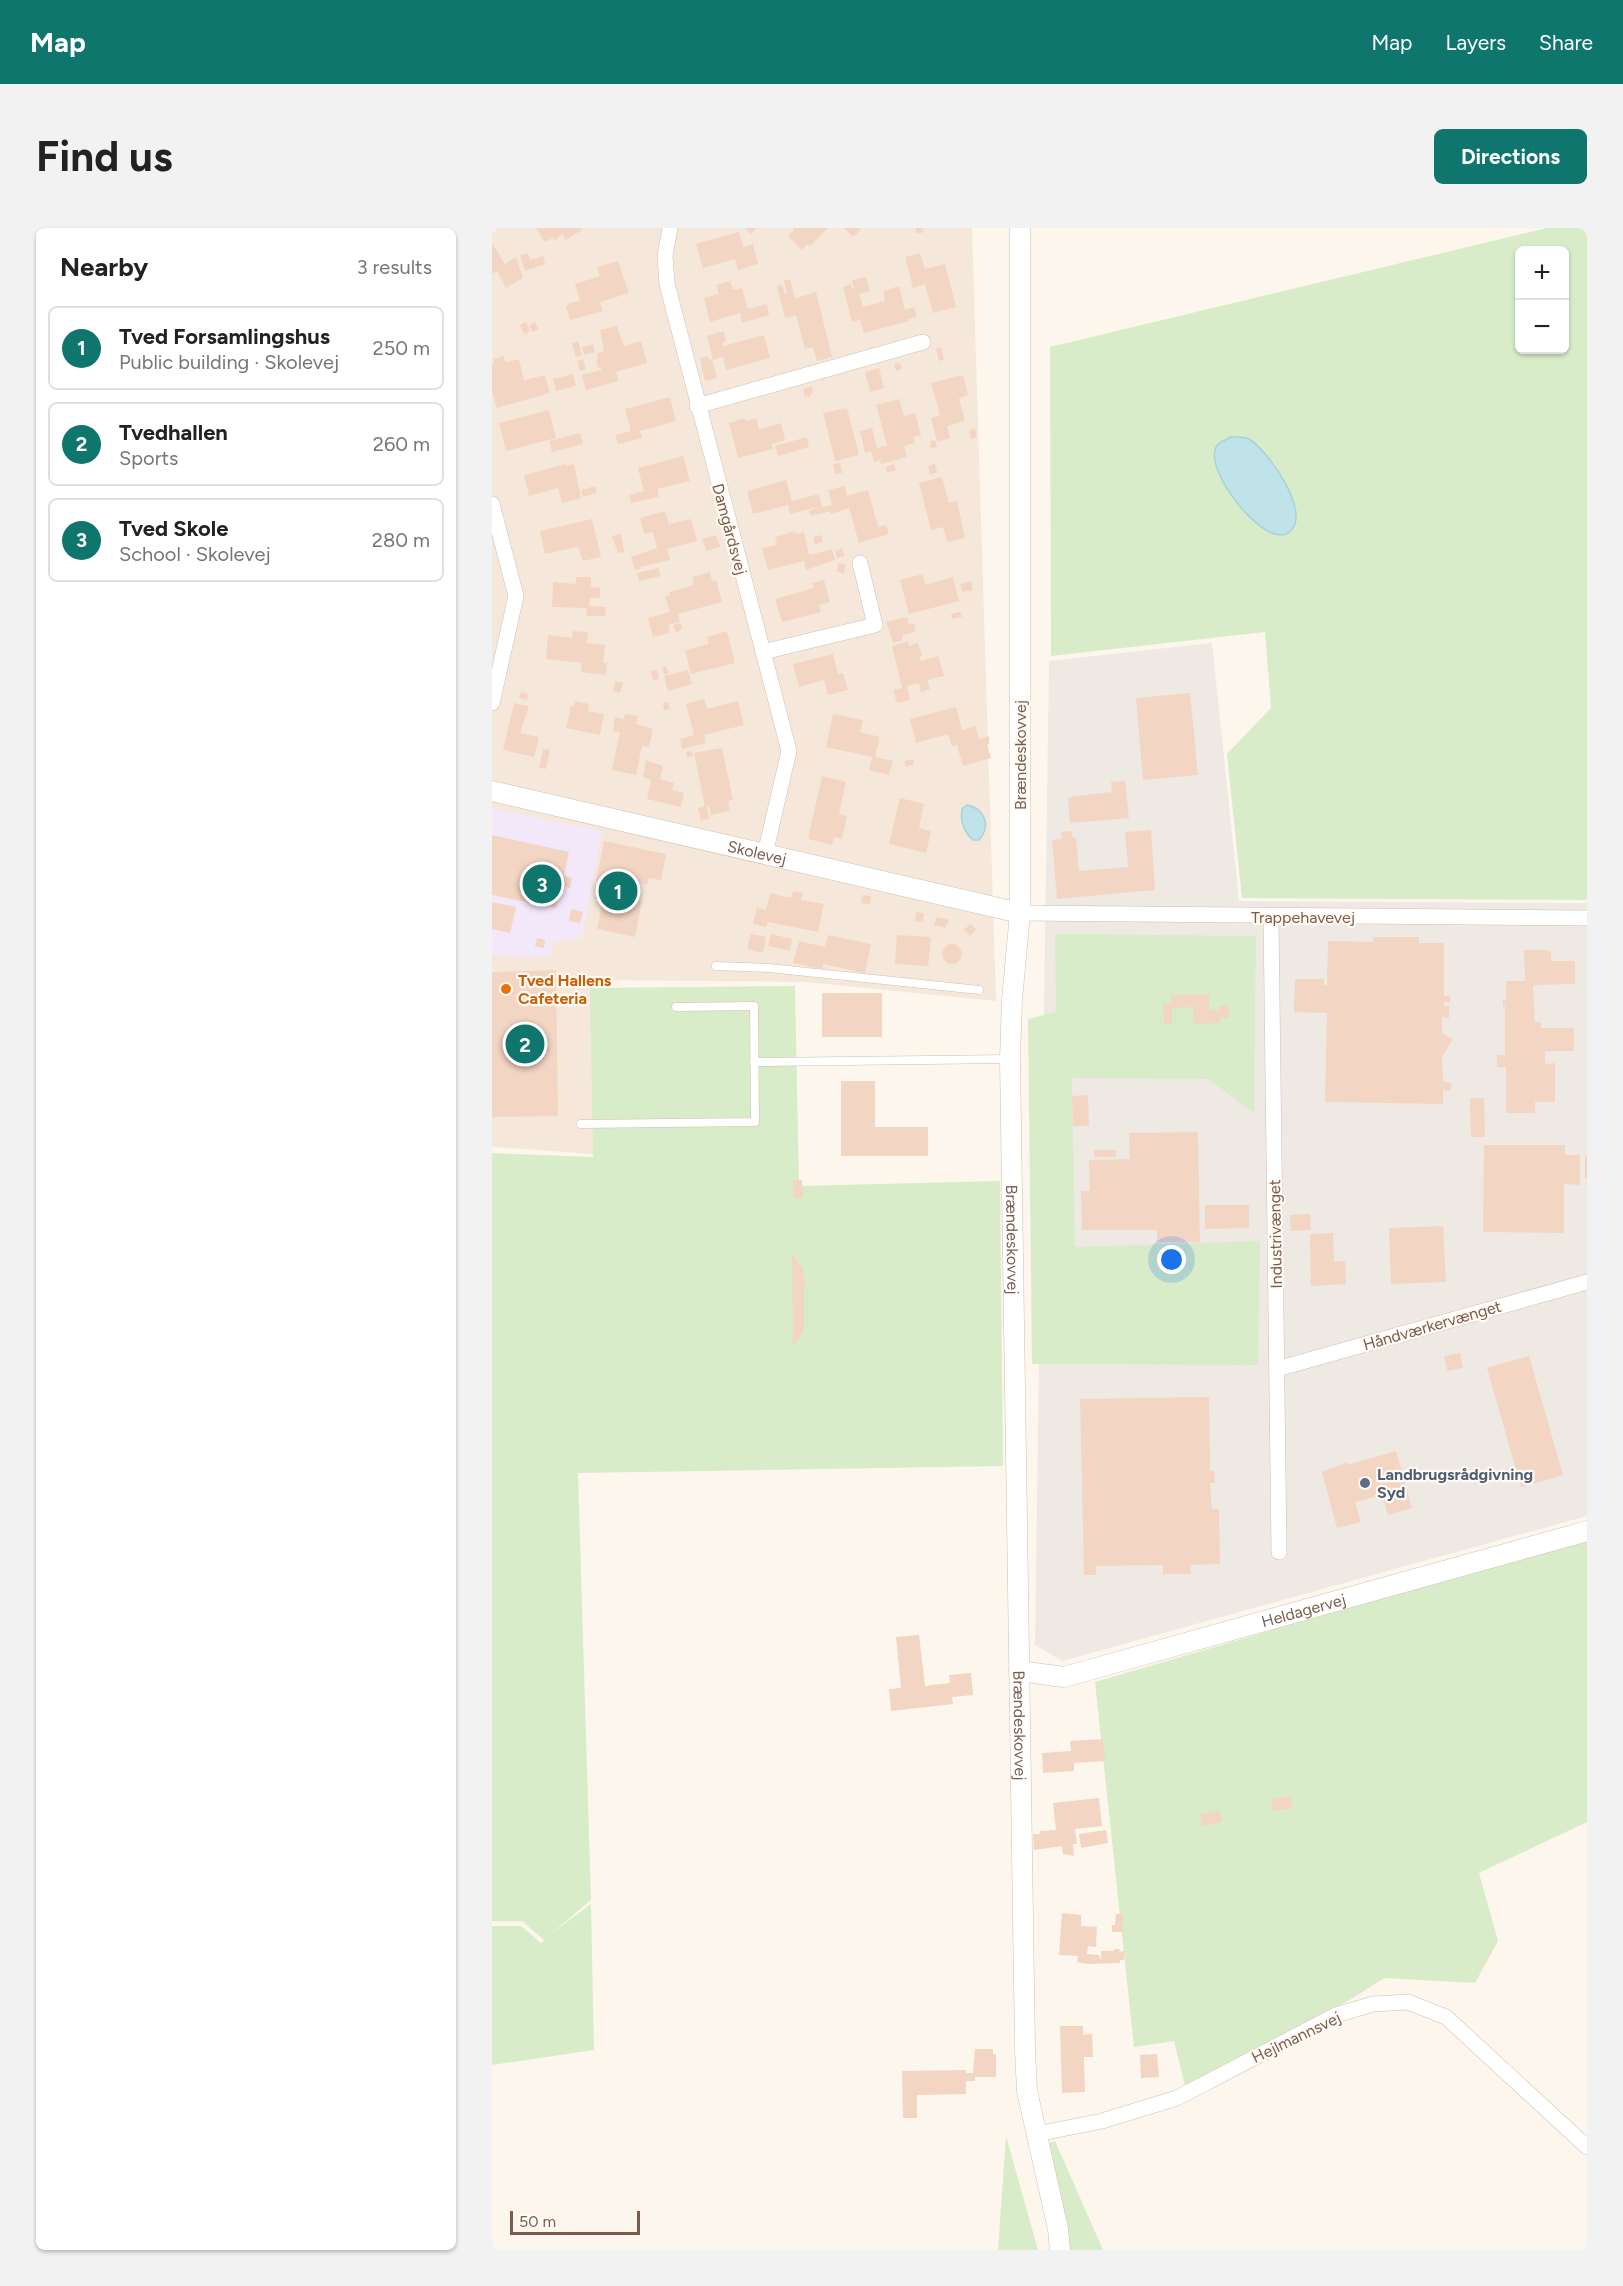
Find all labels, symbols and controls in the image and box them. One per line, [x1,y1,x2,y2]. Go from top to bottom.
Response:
text: Map [30,25,86,59]
text: Map [1372,30,1412,55]
text: Layers [1445,30,1506,55]
text: Share [1539,30,1593,55]
button: Directions [1434,129,1587,184]
text: Find us [36,131,173,182]
map controls [1515,246,1569,354]
button: + [1515,246,1569,300]
text: Nearby [60,251,148,283]
text: 3 results [357,255,432,279]
button: − [1515,300,1569,354]
text: Tved Forsamlingshus [119,323,330,350]
text: 1 [77,336,86,360]
text: 250 m [373,336,430,360]
text: Public building · Skolevej [119,350,339,374]
text: Tvedhallen [119,419,228,446]
text: 2 [76,432,87,456]
text: 260 m [373,432,430,456]
text: Sports [119,446,178,470]
street label: Damgårdsvej [708,481,751,577]
text: Tved Skole [119,515,228,542]
text: 3 [76,528,87,552]
text: 280 m [372,528,430,552]
text: School · Skolevej [119,542,271,566]
street label: Brændeskovvej [1011,700,1030,810]
street label: Skolevej [726,837,788,869]
pin: 3 [523,862,562,906]
pin: 1 [598,868,638,914]
street label: Trappehavevej [1251,908,1355,927]
place label: Tved Hallens Cafeteria [518,971,612,1008]
marker: Tved Hallens Cafeteria [499,982,513,996]
pin: 2 [506,1022,544,1066]
street label: Industrivænget [1265,1179,1286,1289]
street label: Brændeskovvej [1002,1184,1023,1295]
your location [1157,1245,1186,1274]
street label: Håndværkervænget [1361,1297,1504,1354]
place label: Landbrugsrådgivning Syd [1377,1465,1533,1502]
marker: Landbrugsrådgivning Syd [1358,1476,1372,1490]
street label: Heldagervej [1259,1590,1348,1631]
street label: Brændeskovvej [1009,1670,1030,1781]
street label: Hejlmannsvej [1249,2008,1344,2067]
scale bar [510,2208,640,2236]
text: 50 m [519,2212,556,2231]

